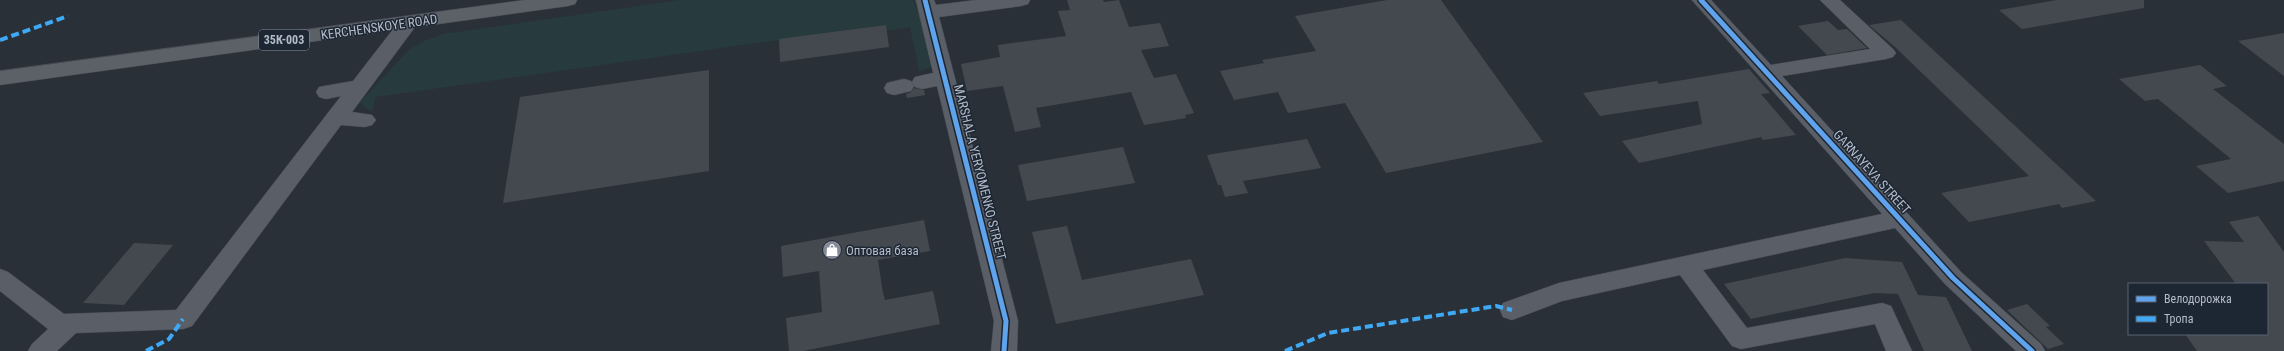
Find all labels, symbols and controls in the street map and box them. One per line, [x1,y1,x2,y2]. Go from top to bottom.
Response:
street label: KERCHENSKOYE ROAD [320,11,438,43]
road number: 35К-003 [259,30,309,50]
street label: MARSHALA YERYOMENKO STREET [951,83,1009,261]
street label: GARNAYEVA STREET [1830,127,1914,217]
shop icon: Оптовая база [821,239,843,261]
place label: Оптовая база [846,243,919,258]
legend [2128,283,2268,335]
text: Велодорожка [2164,292,2232,306]
text: Тропа [2164,312,2194,326]

